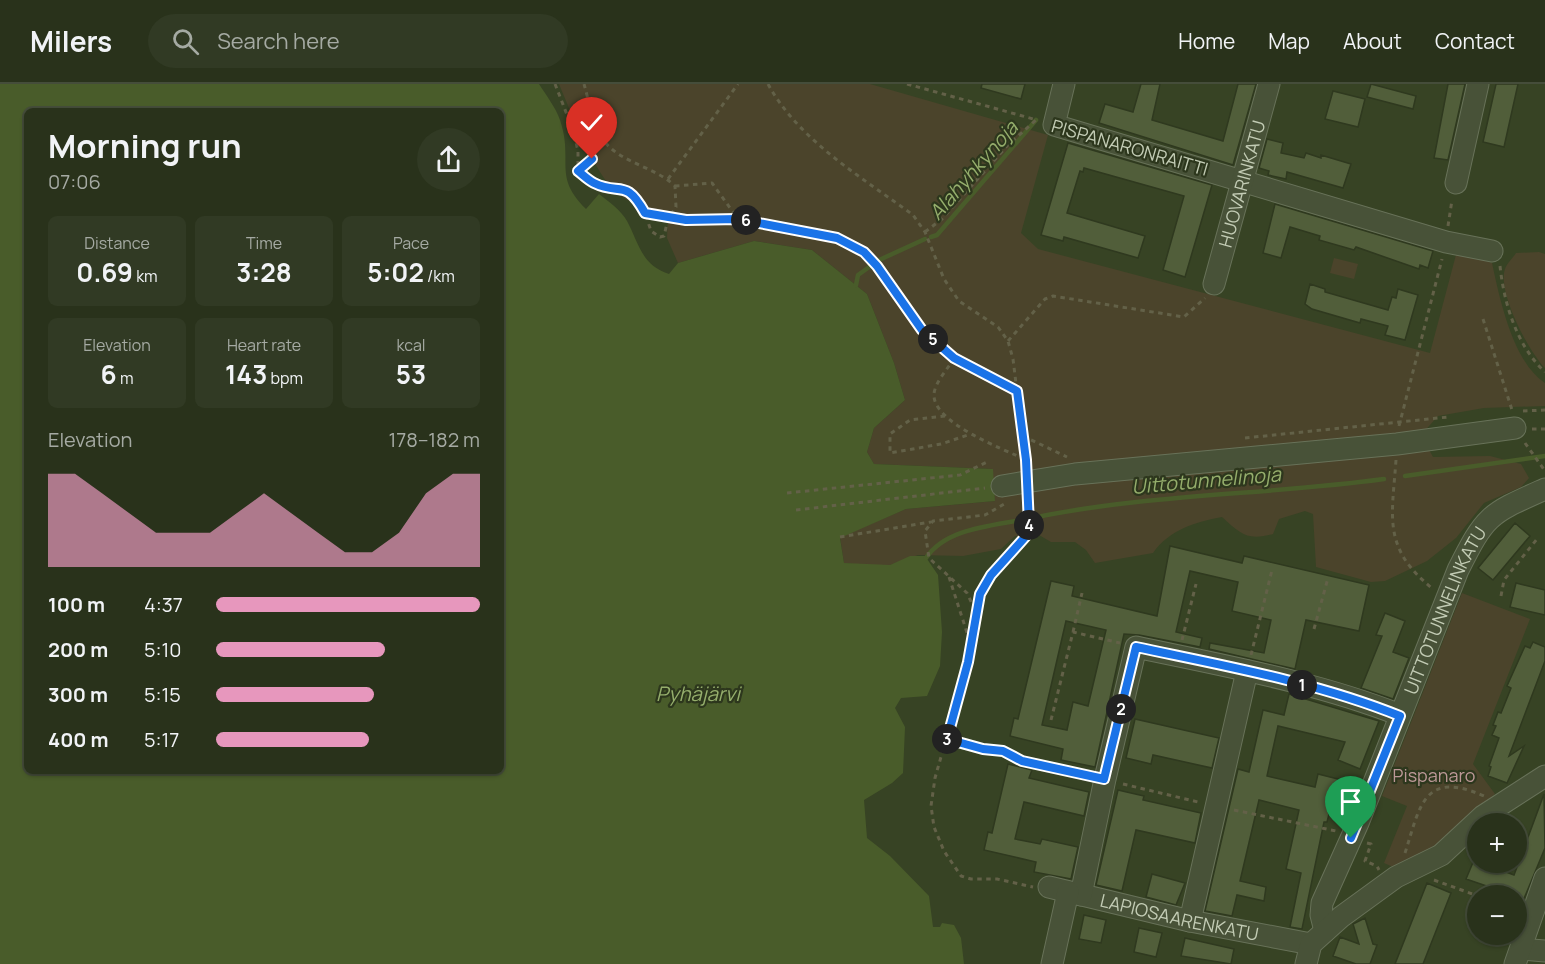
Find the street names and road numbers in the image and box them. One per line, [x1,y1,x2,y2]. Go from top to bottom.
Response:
street label: PISPANARONRAITTI [1049,113,1211,181]
street label: HUOVARINKATU [1213,117,1270,250]
street label: UITTOTUNNELINKATU [1398,522,1491,698]
street label: LAPIOSAARENKATU [1098,888,1261,946]

